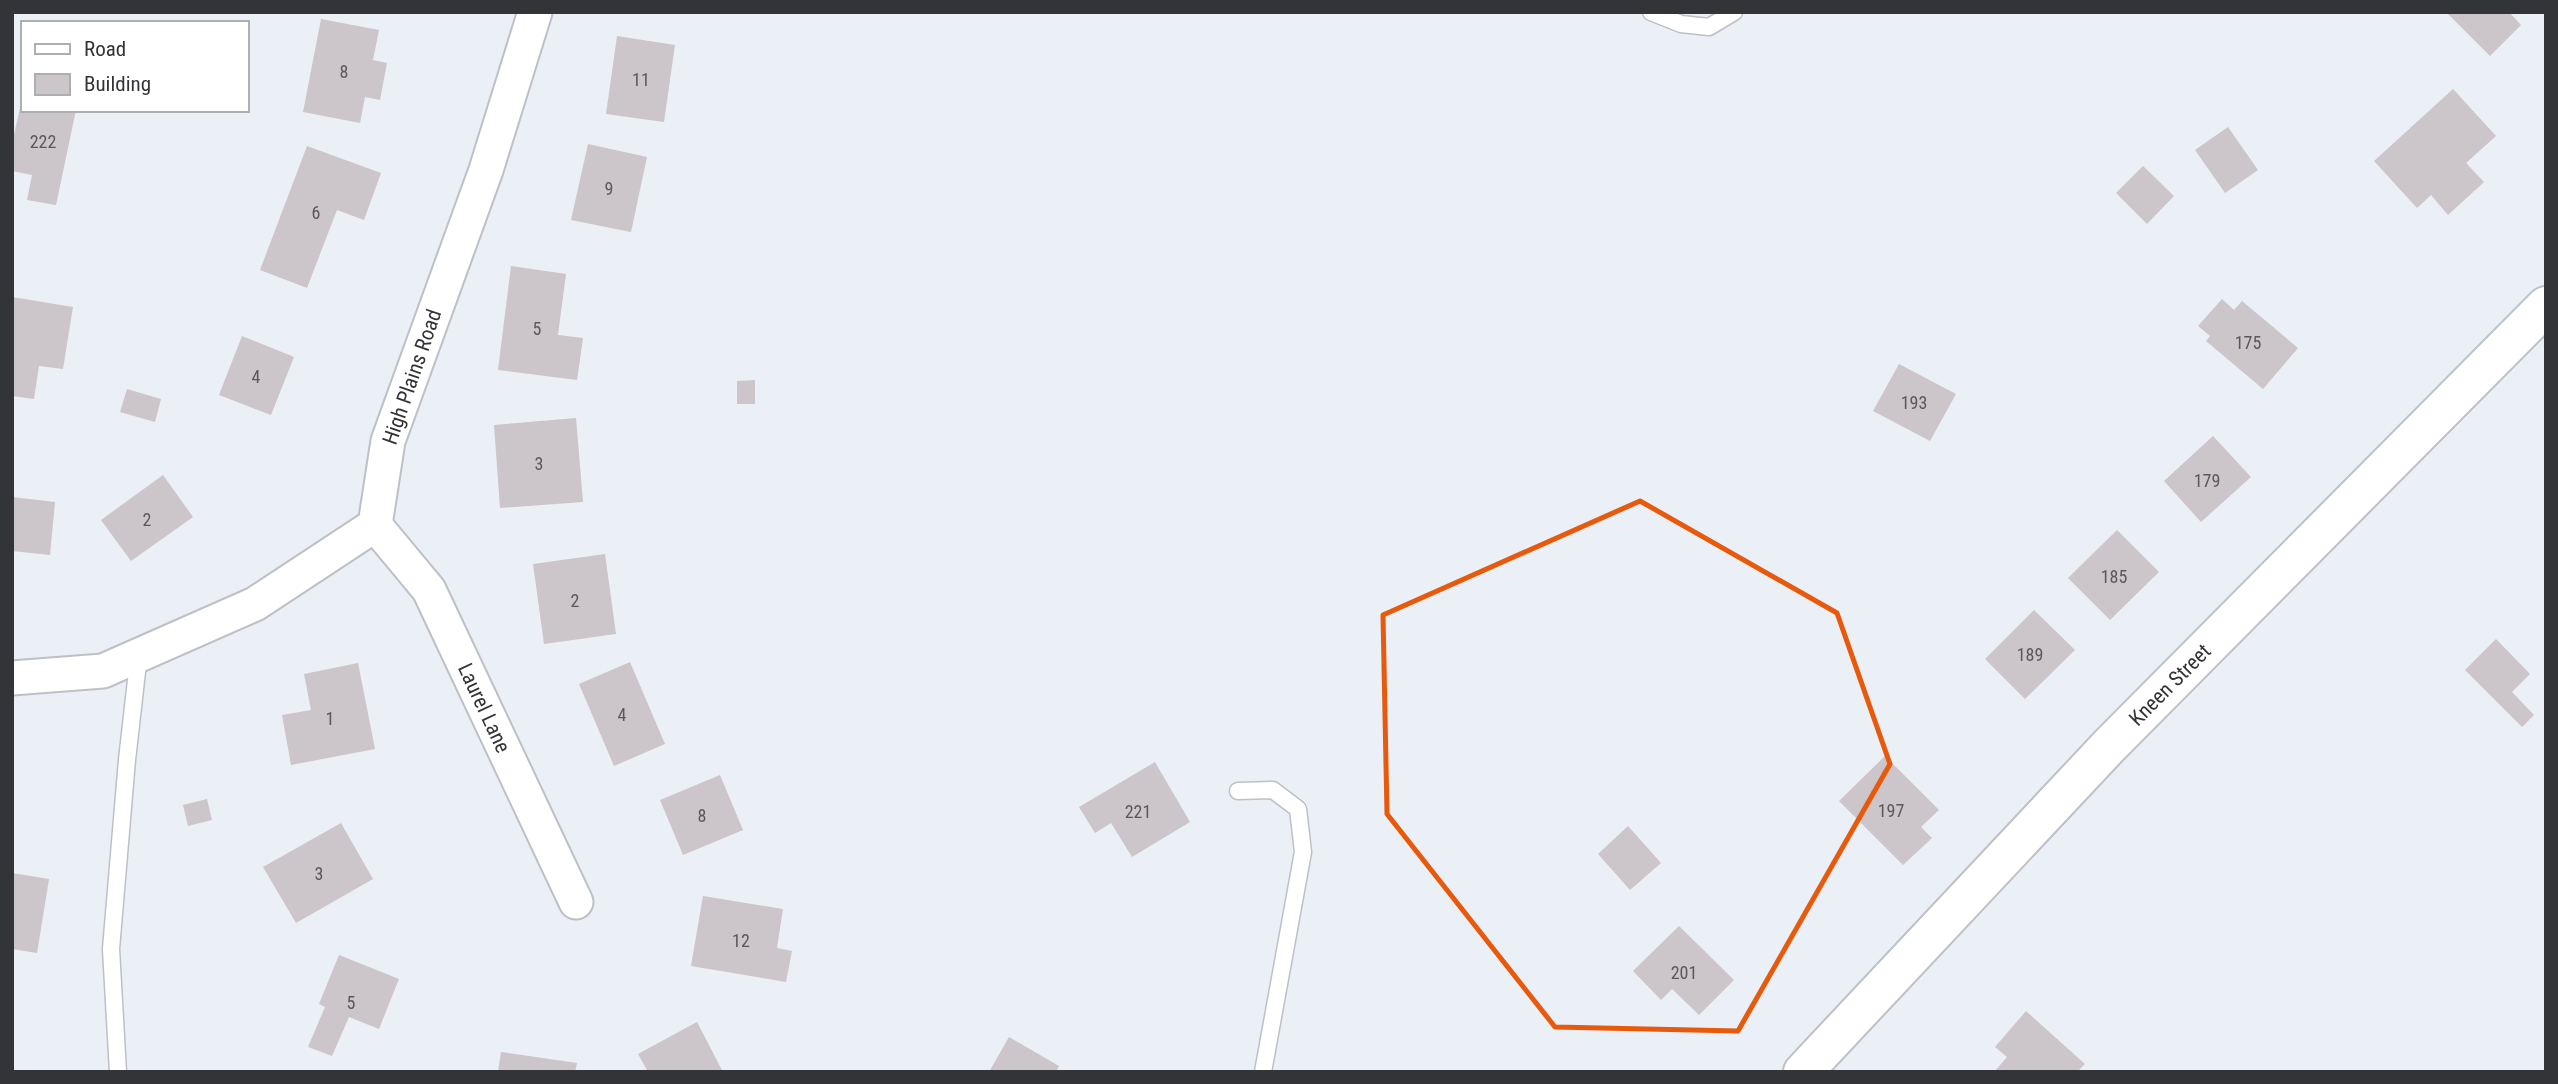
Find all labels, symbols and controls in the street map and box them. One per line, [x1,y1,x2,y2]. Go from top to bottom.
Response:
legend [21,21,248,112]
text: Road [84,37,126,61]
house number: 8 [340,61,348,82]
house number: 11 [632,69,650,90]
text: Building [84,72,151,96]
house number: 222 [30,131,56,152]
house number: 9 [605,178,613,199]
house number: 6 [312,202,320,223]
street label: High Plains Road [378,306,446,448]
house number: 5 [533,318,542,339]
house number: 175 [2235,332,2261,353]
house number: 4 [252,366,261,387]
house number: 193 [1901,392,1927,413]
house number: 3 [535,453,543,474]
house number: 179 [2194,470,2220,491]
house number: 2 [143,509,152,530]
house number: 185 [2101,566,2127,587]
house number: 2 [571,590,580,611]
street label: Kneen Street [2124,639,2216,731]
house number: 189 [2017,644,2043,665]
street label: Laurel Lane [453,659,515,757]
house number: 4 [618,704,627,725]
house number: 1 [326,708,334,729]
house number: 197 [1878,800,1904,821]
house number: 221 [1125,801,1151,822]
house number: 8 [698,805,706,826]
house number: 3 [315,863,323,884]
house number: 12 [732,930,750,951]
house number: 201 [1671,962,1697,983]
house number: 5 [347,992,356,1013]

